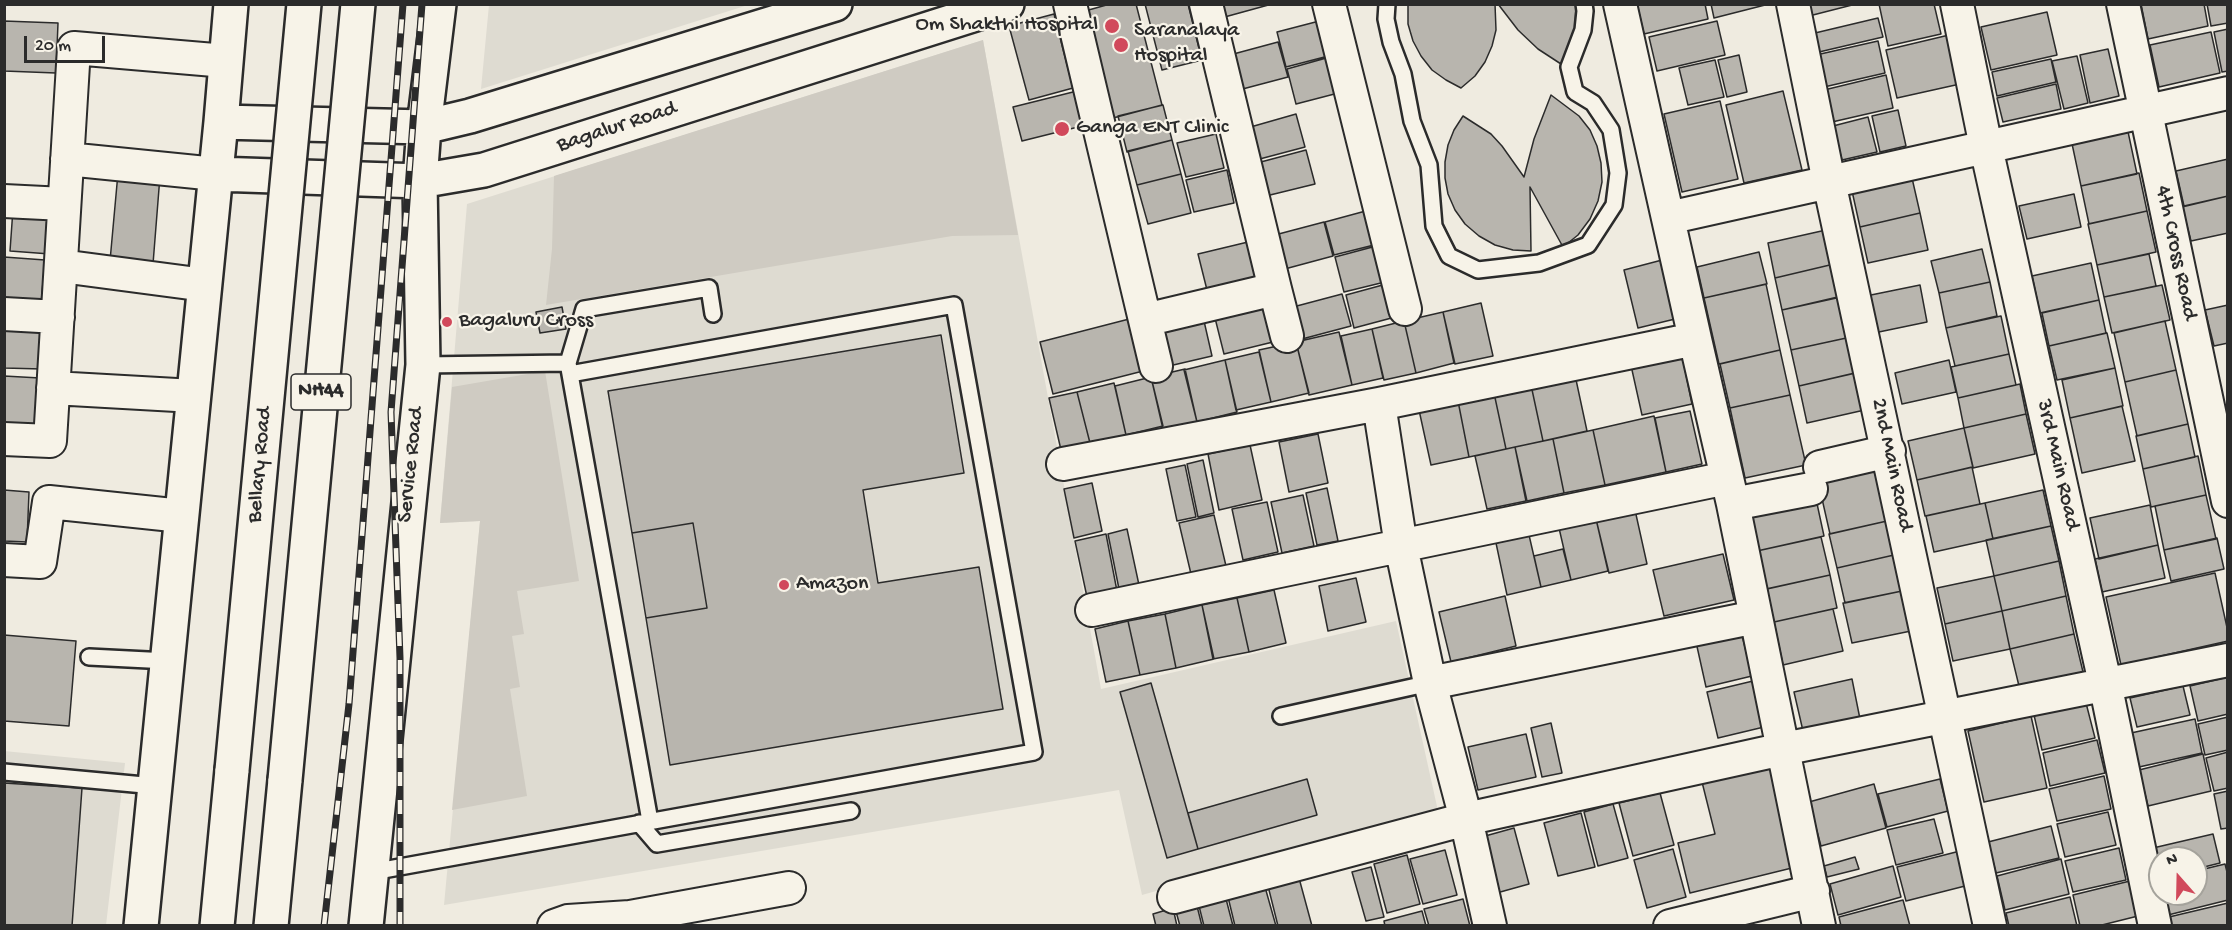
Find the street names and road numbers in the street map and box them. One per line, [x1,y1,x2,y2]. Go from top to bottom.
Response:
street label: Bagalur Road [554,96,680,160]
street label: 4th Cross Road [2148,183,2202,323]
road number: NH44 [291,374,351,410]
street label: 2nd Main Road [1864,396,1918,534]
street label: 3rd Main Road [2029,397,2085,533]
street label: Bellary Road [243,406,279,524]
street label: Service Road [393,406,431,524]

